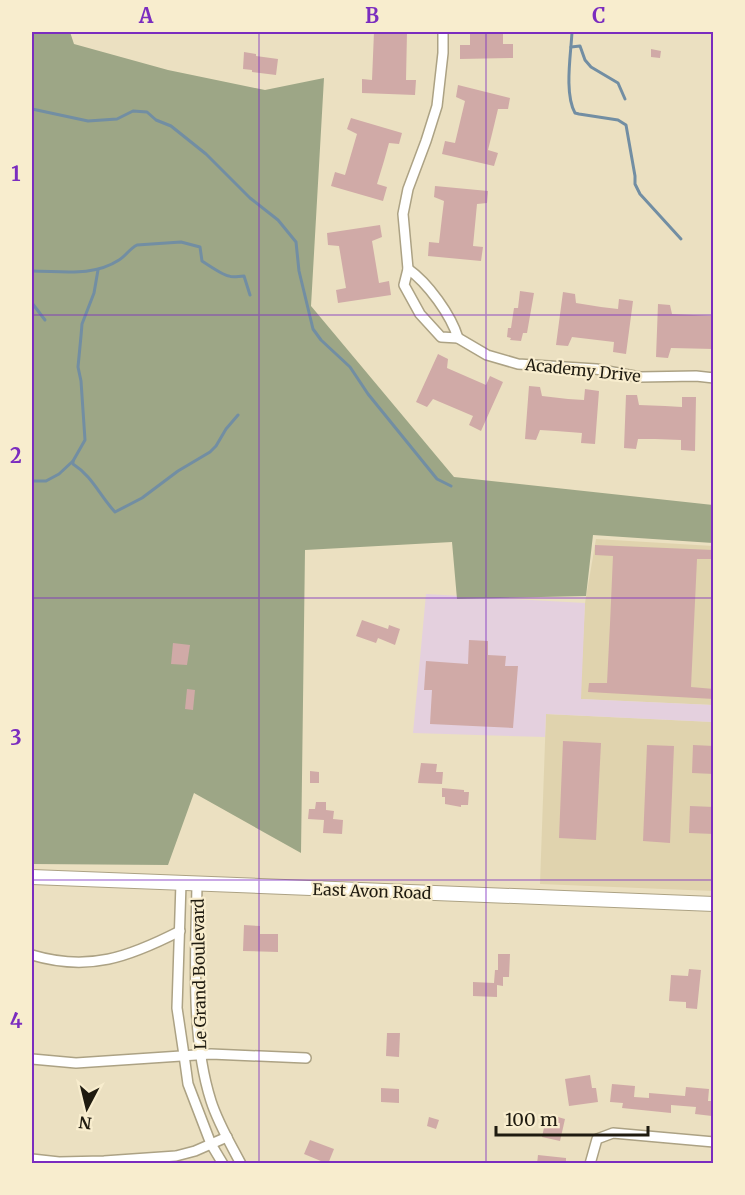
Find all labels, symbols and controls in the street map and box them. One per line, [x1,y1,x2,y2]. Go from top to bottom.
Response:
text: A [138,3,154,28]
text: B [365,3,379,28]
text: C [592,3,606,28]
text: 1 [11,161,21,186]
street label: Academy Drive [523,354,642,386]
text: 2 [10,443,22,468]
text: 3 [10,725,22,750]
street label: East Avon Road [312,879,432,903]
street label: Le Grand Boulevard [188,898,210,1050]
text: 4 [10,1008,23,1033]
north arrow [57,1078,117,1138]
scale bar [496,1099,648,1137]
text: 100 m [505,1108,558,1131]
text: N [77,1112,93,1134]

